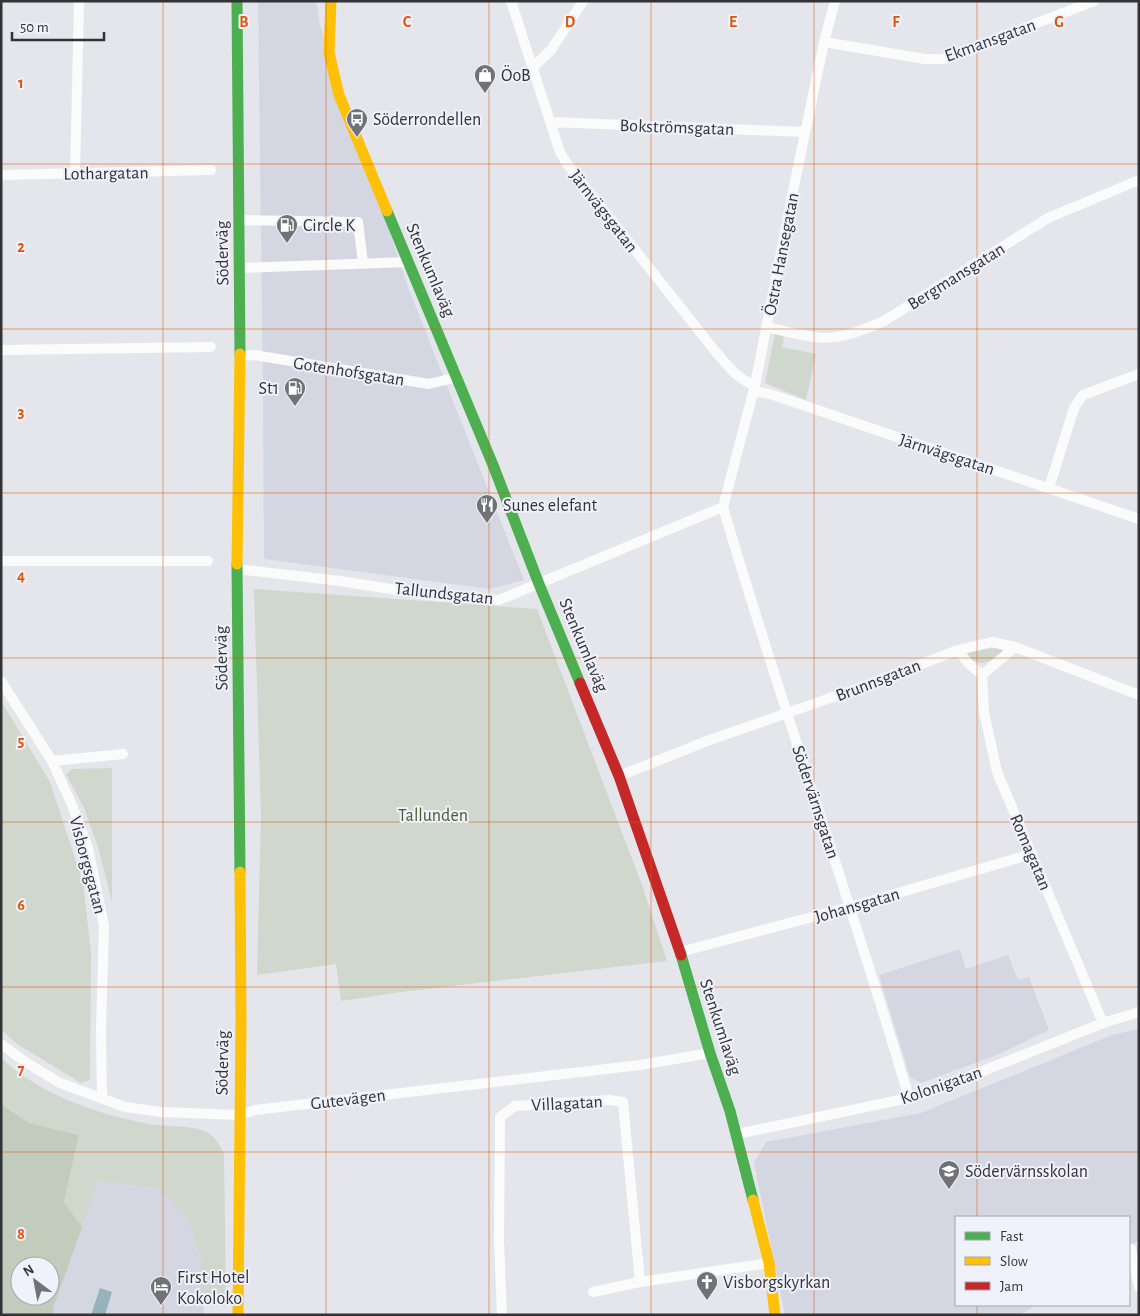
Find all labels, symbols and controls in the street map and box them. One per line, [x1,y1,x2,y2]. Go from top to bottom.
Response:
scale bar [12,10,105,42]
text: B [239,14,249,30]
text: C [403,14,412,30]
text: D [565,14,576,30]
text: E [729,14,737,30]
text: F [892,14,900,30]
text: G [1054,14,1064,30]
street label: Ekmansgatan [942,16,1038,66]
text: 50 m [20,20,49,35]
shop icon: ÖoB [473,63,497,94]
place label: ÖoB [501,65,531,85]
text: 1 [18,75,24,91]
bus stop icon: Söderrondellen [345,107,369,138]
place label: Söderrondellen [373,111,481,129]
street label: Bokströmsgatan [619,117,734,139]
street label: Lothargatan [63,164,149,184]
street label: Järnvägsgatan [566,167,641,256]
street label: Östra Hansegatan [759,191,803,317]
fuel station icon: Circle K [275,213,299,244]
place label: Circle K [303,217,355,235]
street label: Söderväg [213,220,233,286]
street label: Stenkumlaväg [402,221,458,320]
text: 2 [17,239,25,255]
street label: Bergmansgatan [905,240,1008,314]
street label: Gotenhofsgatan [292,354,406,390]
fuel station icon: St1 [283,376,307,407]
place label: St1 [259,380,279,398]
text: 3 [18,404,25,420]
street label: Järnvägsgatan [897,431,997,479]
restaurant icon: Sunes elefant [475,493,499,524]
place label: Sunes elefant [503,497,597,515]
text: 4 [17,568,25,584]
street label: Tallundsgatan [394,580,494,608]
street label: Stenkumlaväg [555,596,611,695]
street label: Söderväg [212,625,232,691]
street label: Brunnsgatan [833,657,923,705]
text: 5 [18,733,25,749]
street label: Södervärnsgatan [788,743,842,861]
park label: Tallunden [398,807,468,825]
street label: Romagatan [1006,812,1054,893]
street label: Visborgsgatan [65,814,109,916]
street label: Johansgatan [813,885,902,927]
text: 6 [17,897,25,913]
street label: Stenkumlaväg [696,977,744,1078]
street label: Söderväg [213,1030,233,1096]
text: 7 [18,1062,25,1078]
street label: Kolonigatan [898,1064,984,1108]
street label: Gutevägen [310,1086,387,1114]
street label: Villagatan [531,1093,603,1115]
school or university icon: Södervärnsskolan [937,1159,961,1190]
place label: Södervärnsskolan [965,1163,1088,1181]
legend [955,1216,1130,1306]
text: 8 [17,1226,25,1242]
text: Fast [1000,1229,1024,1244]
text: Slow [1000,1254,1028,1269]
north arrow [10,1256,60,1306]
text: N [21,1262,36,1279]
place label: First Hotel Kokoloko [177,1269,249,1308]
church icon: Visborgskyrkan [695,1270,719,1301]
place label: Visborgskyrkan [723,1274,830,1292]
hotel icon: First Hotel Kokoloko [149,1275,173,1306]
text: Jam [1000,1279,1023,1294]

